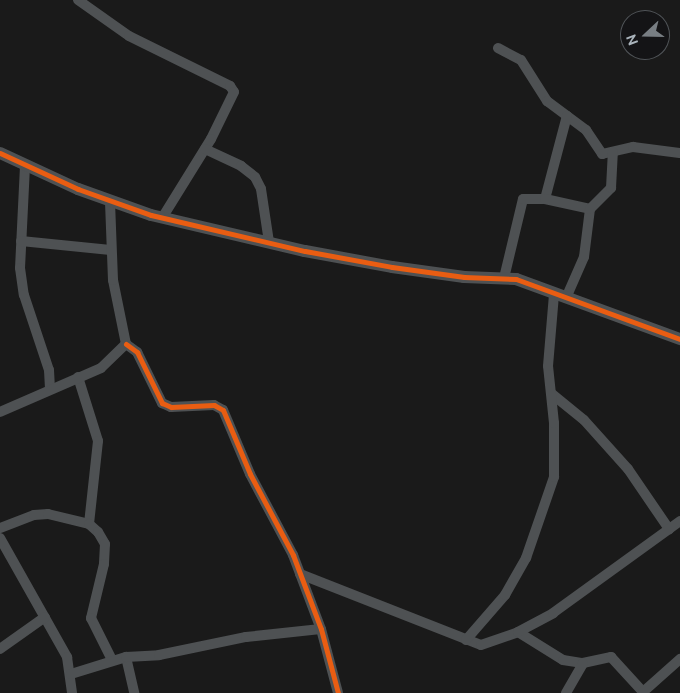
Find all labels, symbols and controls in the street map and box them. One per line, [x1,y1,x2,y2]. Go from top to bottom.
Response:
north arrow [620,10,670,60]
text: N [623,32,641,48]

